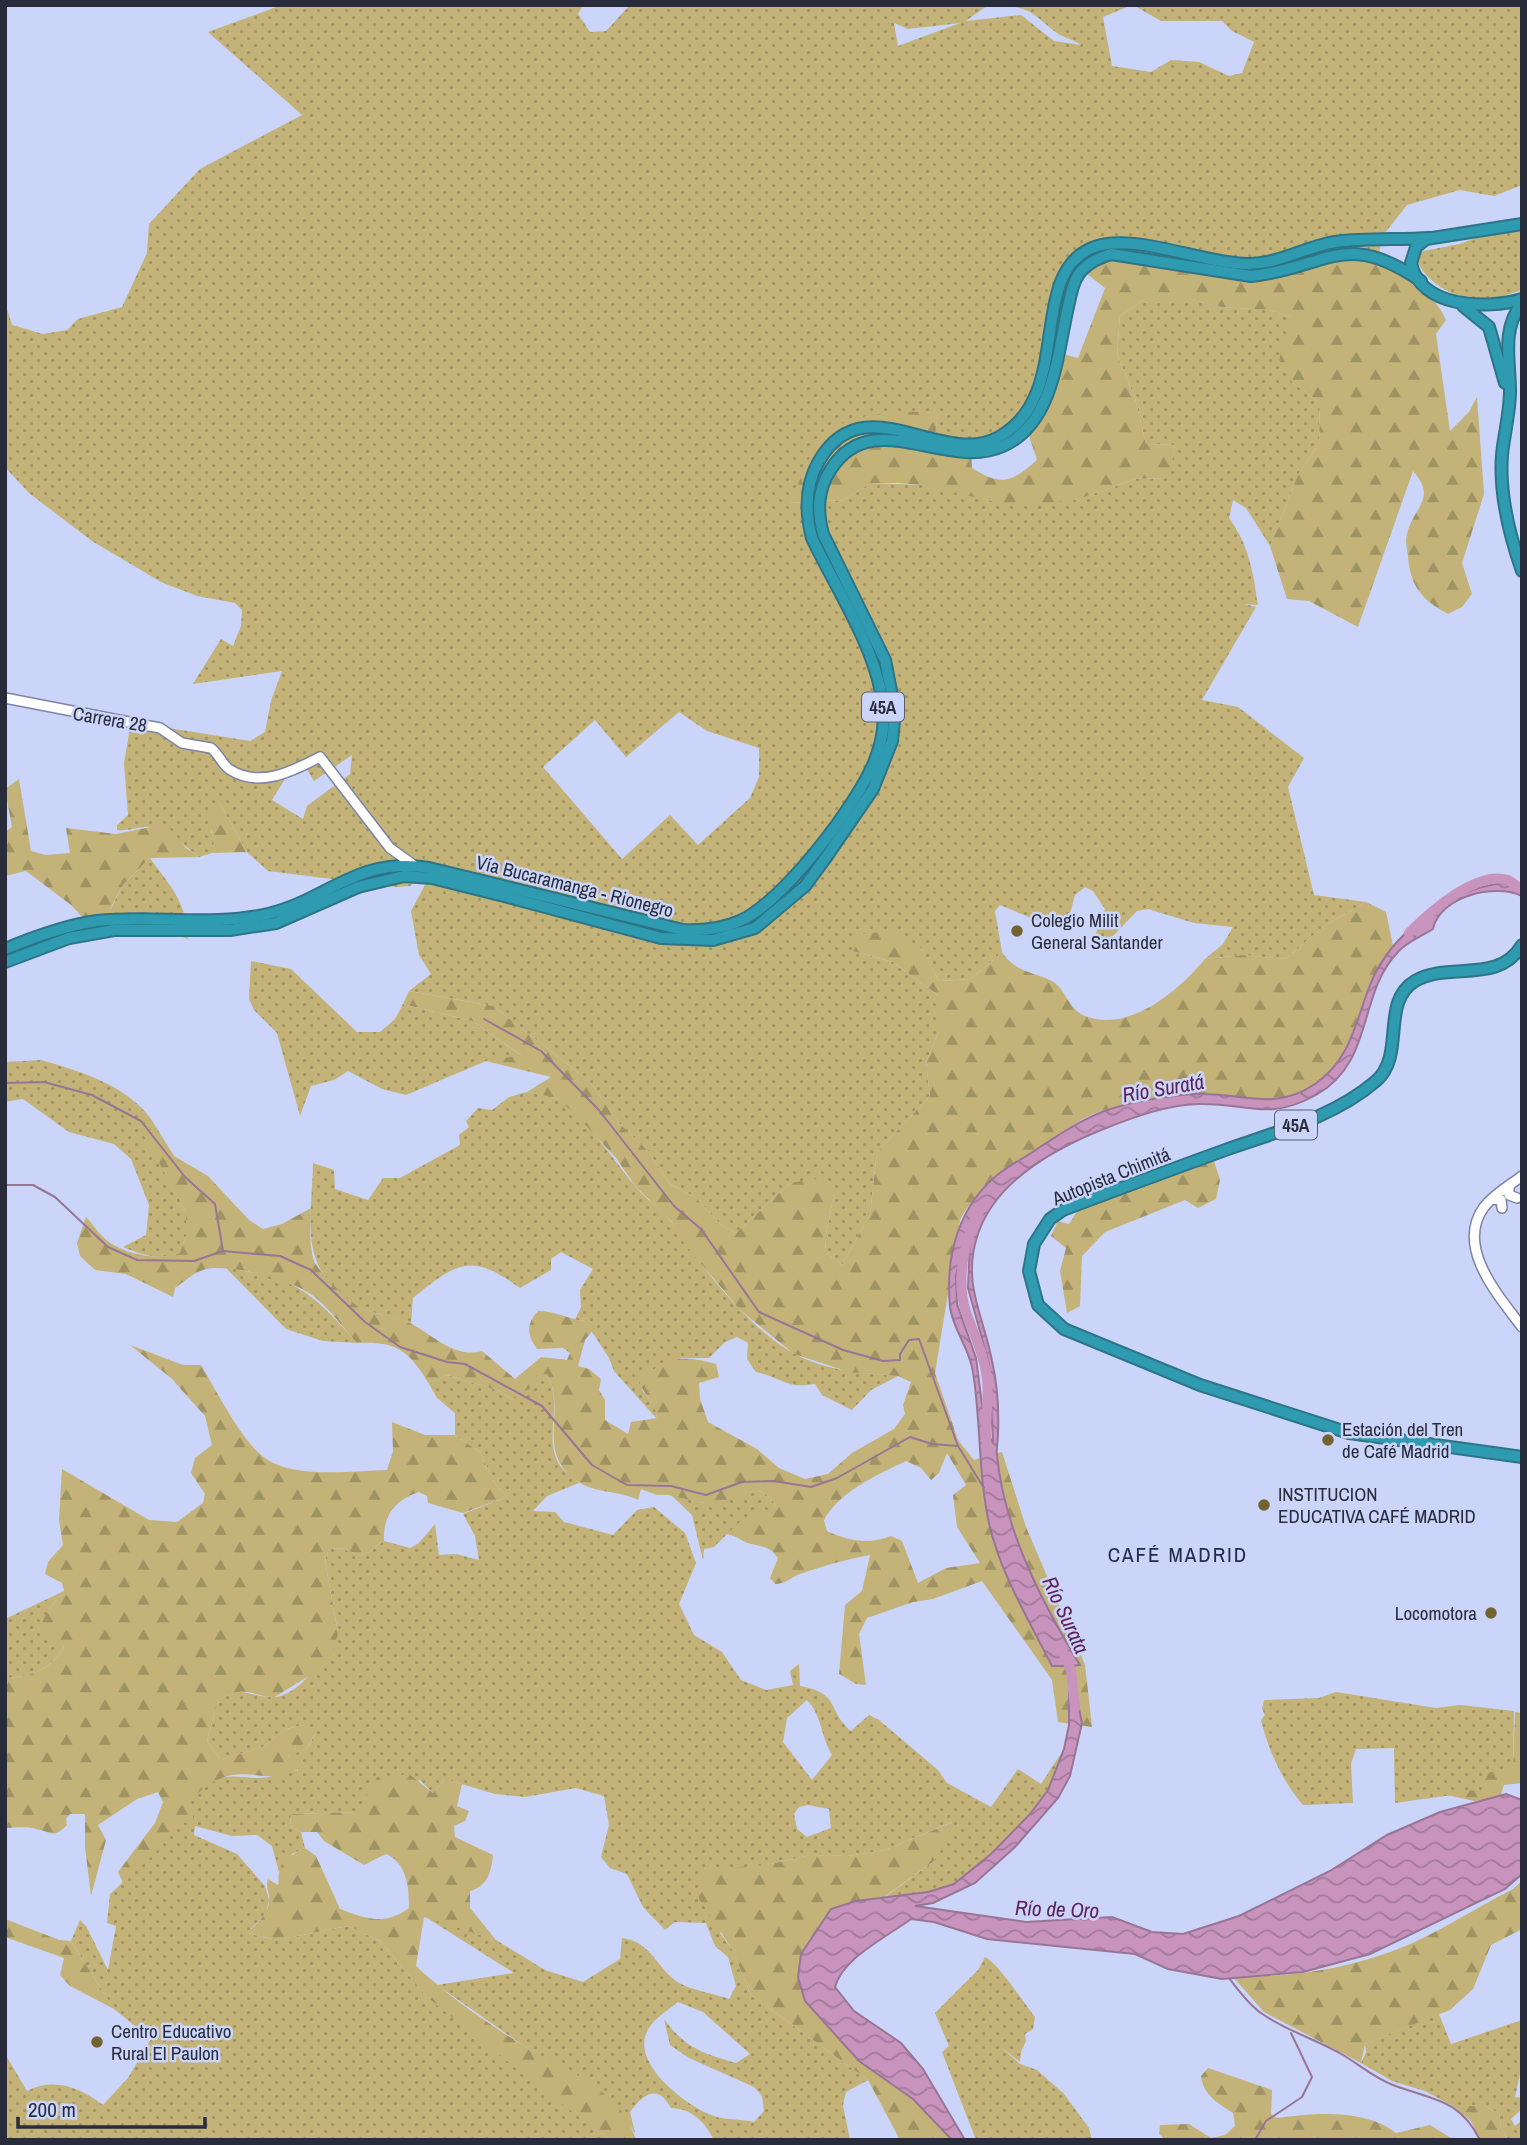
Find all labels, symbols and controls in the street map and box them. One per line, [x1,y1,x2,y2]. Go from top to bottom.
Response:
road number: 45A [862,692,904,722]
street label: Carrera 28 [71,700,149,738]
street label: Vía Bucaramanga - Rionegro [474,849,676,923]
place label: Colegio Milit General Santander [1031,907,1163,955]
marker: Colegio Milit General Santander [1009,923,1025,939]
water label: Río Suratá [1120,1067,1206,1109]
road number: 45A [1275,1110,1317,1140]
street label: Autopista Chimitá [1047,1140,1174,1212]
place label: Estación del Tren de Café Madrid [1342,1416,1463,1464]
marker: Estación del Tren de Café Madrid [1320,1432,1336,1448]
place label: INSTITUCION EDUCATIVA CAFÉ MADRID [1278,1481,1476,1529]
marker: INSTITUCION EDUCATIVA CAFÉ MADRID [1256,1497,1272,1513]
district label: CAFÉ MADRID [1108,1540,1248,1569]
water label: Río Surata [1035,1572,1097,1658]
place label: Locomotora [1395,1600,1477,1626]
marker: Locomotora [1483,1605,1499,1621]
water label: Río de Oro [1014,1893,1100,1925]
place label: Centro Educativo Rural El Paulon [111,2018,231,2066]
marker: Centro Educativo Rural El Paulon [89,2034,105,2050]
scale bar [18,2086,205,2130]
text: 200 m [28,2095,76,2124]

